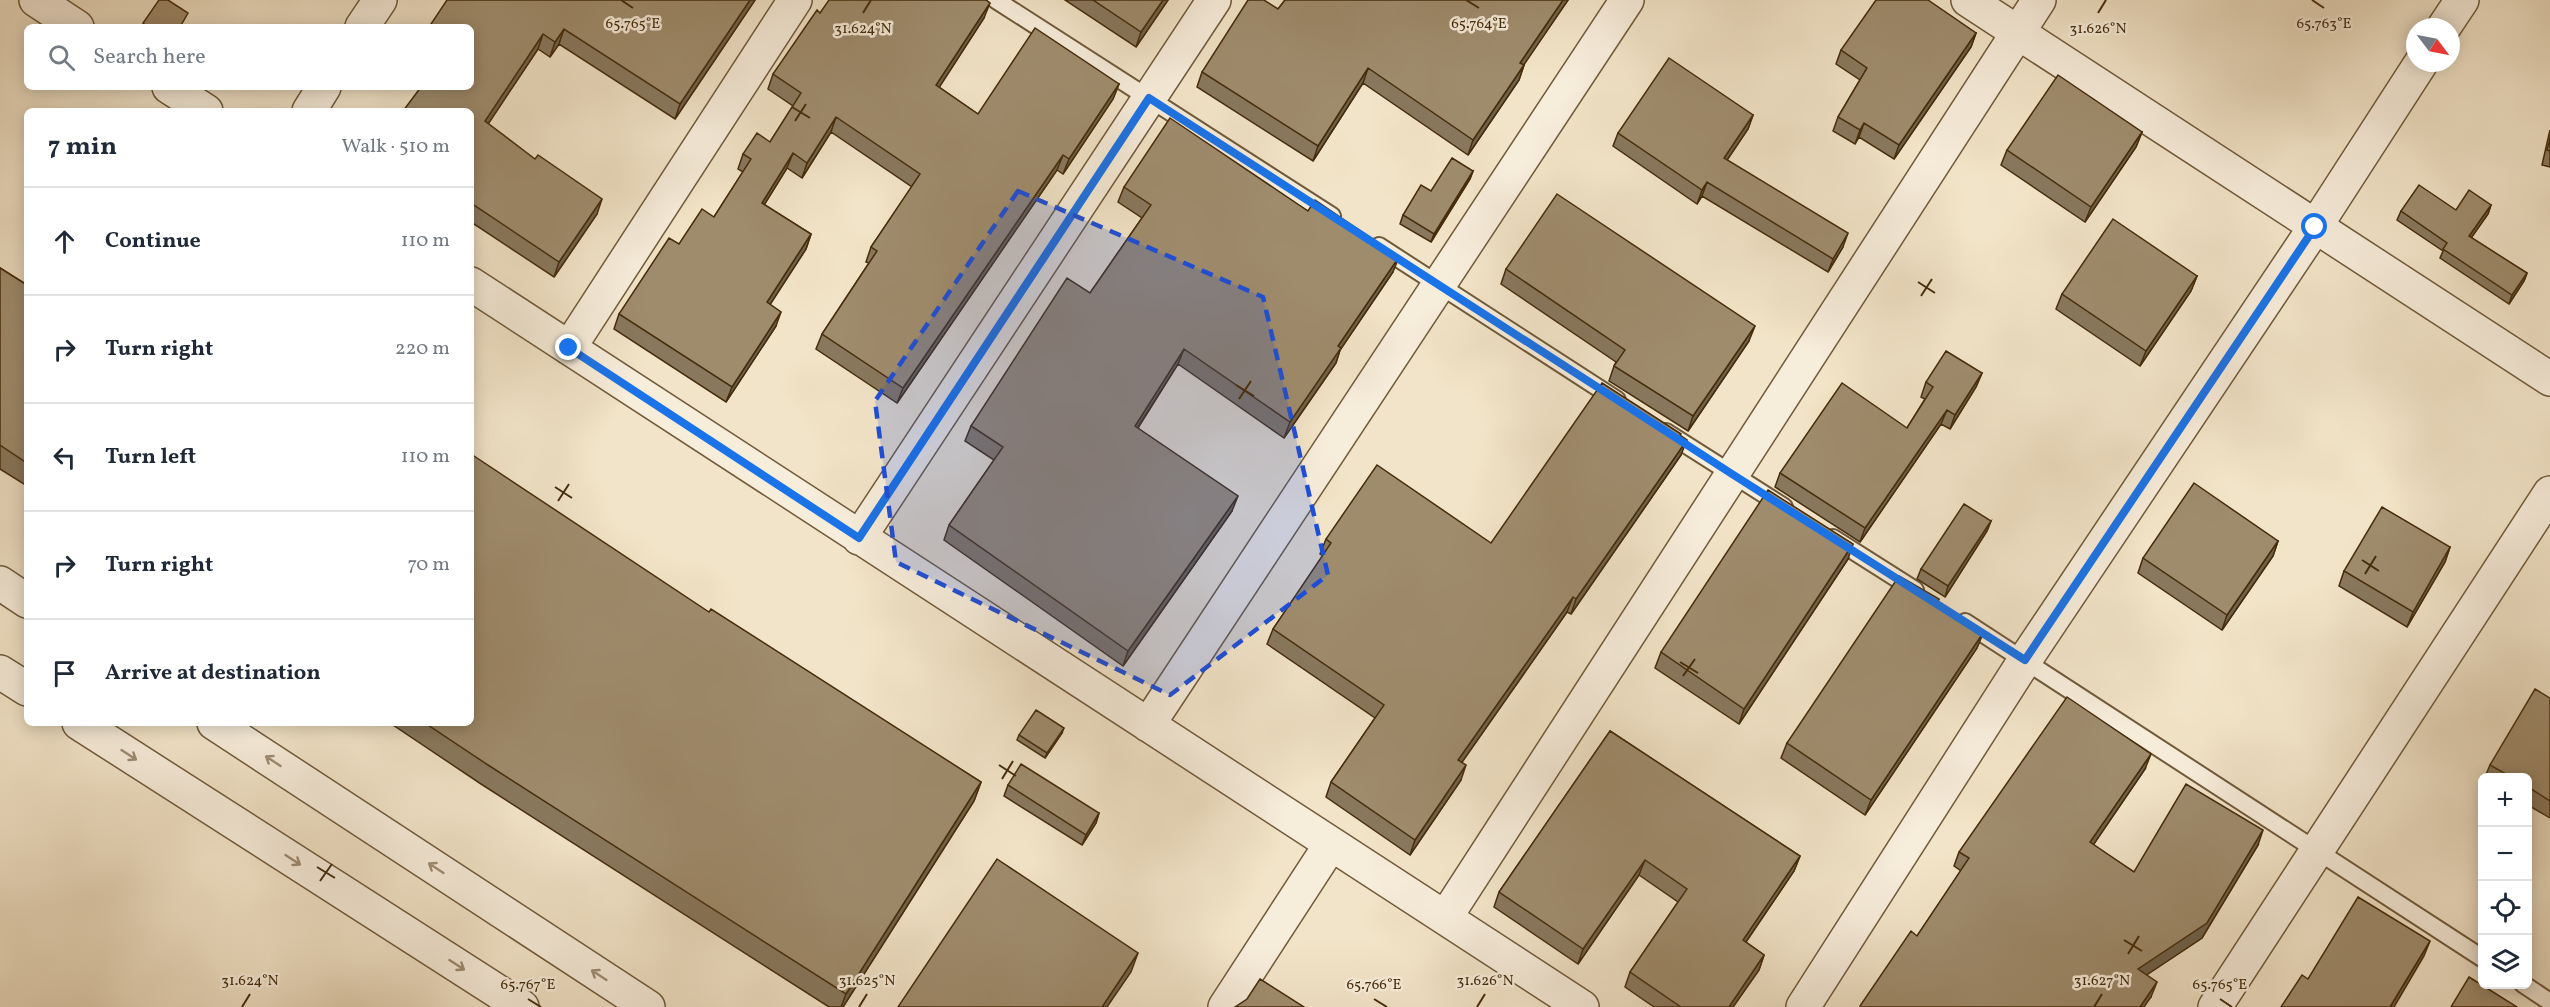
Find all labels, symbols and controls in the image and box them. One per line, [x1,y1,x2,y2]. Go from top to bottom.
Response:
text: 65.765°E [606,14,660,35]
text: 65.764°E [1451,14,1507,35]
text: 65.763°E [2296,14,2352,35]
north arrow [2406,18,2460,72]
text: 31.624°N [834,19,892,40]
text: 31.626°N [2069,19,2127,40]
search box [24,24,474,90]
icon: search [45,41,78,74]
text: Search here [93,42,206,73]
text: 7 min [48,129,117,165]
text: Walk · 510 m [341,133,450,161]
route start [2301,213,2327,239]
icon: ahead [48,225,81,258]
text: Continue [105,226,201,257]
text: 110 m [401,227,450,255]
icon: right [48,333,81,366]
text: Turn right [105,334,213,365]
route end [555,334,581,360]
text: 220 m [395,335,450,363]
icon: left [48,441,81,474]
text: Turn left [105,442,196,473]
text: 110 m [401,443,450,471]
icon: right [48,549,81,582]
text: Turn right [105,550,213,581]
text: 70 m [407,551,450,579]
icon: arrive [48,657,81,690]
text: Arrive at destination [105,658,321,689]
one-way arrow [120,748,137,761]
one-way arrow [265,755,282,767]
map controls [2478,773,2532,989]
button: + [2478,773,2532,827]
button: − [2478,827,2532,881]
one-way arrow [284,854,300,866]
one-way arrow [428,862,445,874]
button: locate [2478,881,2532,935]
button: layers [2478,935,2532,989]
one-way arrow [448,960,465,972]
one-way arrow [591,969,608,981]
text: 31.624°N [221,971,279,992]
text: 31.625°N [839,971,895,992]
text: 31.626°N [1456,971,1514,992]
text: 31.627°N [2074,971,2130,992]
text: 65.767°E [501,975,555,996]
text: 65.766°E [1346,975,1402,996]
text: 65.765°E [2193,975,2247,996]

